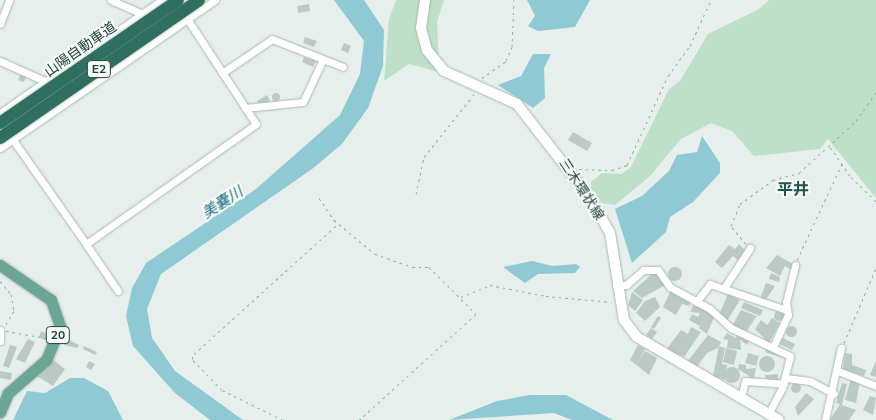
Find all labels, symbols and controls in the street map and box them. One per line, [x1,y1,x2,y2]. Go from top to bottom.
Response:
street label: 山陽自動車道 [41,18,119,80]
road number: E2 [86,60,112,78]
street label: 三木環状線 [556,155,608,223]
district label: 平井 [777,179,809,199]
water label: 美嚢川 [198,182,246,222]
road number: 20 [46,326,70,344]

